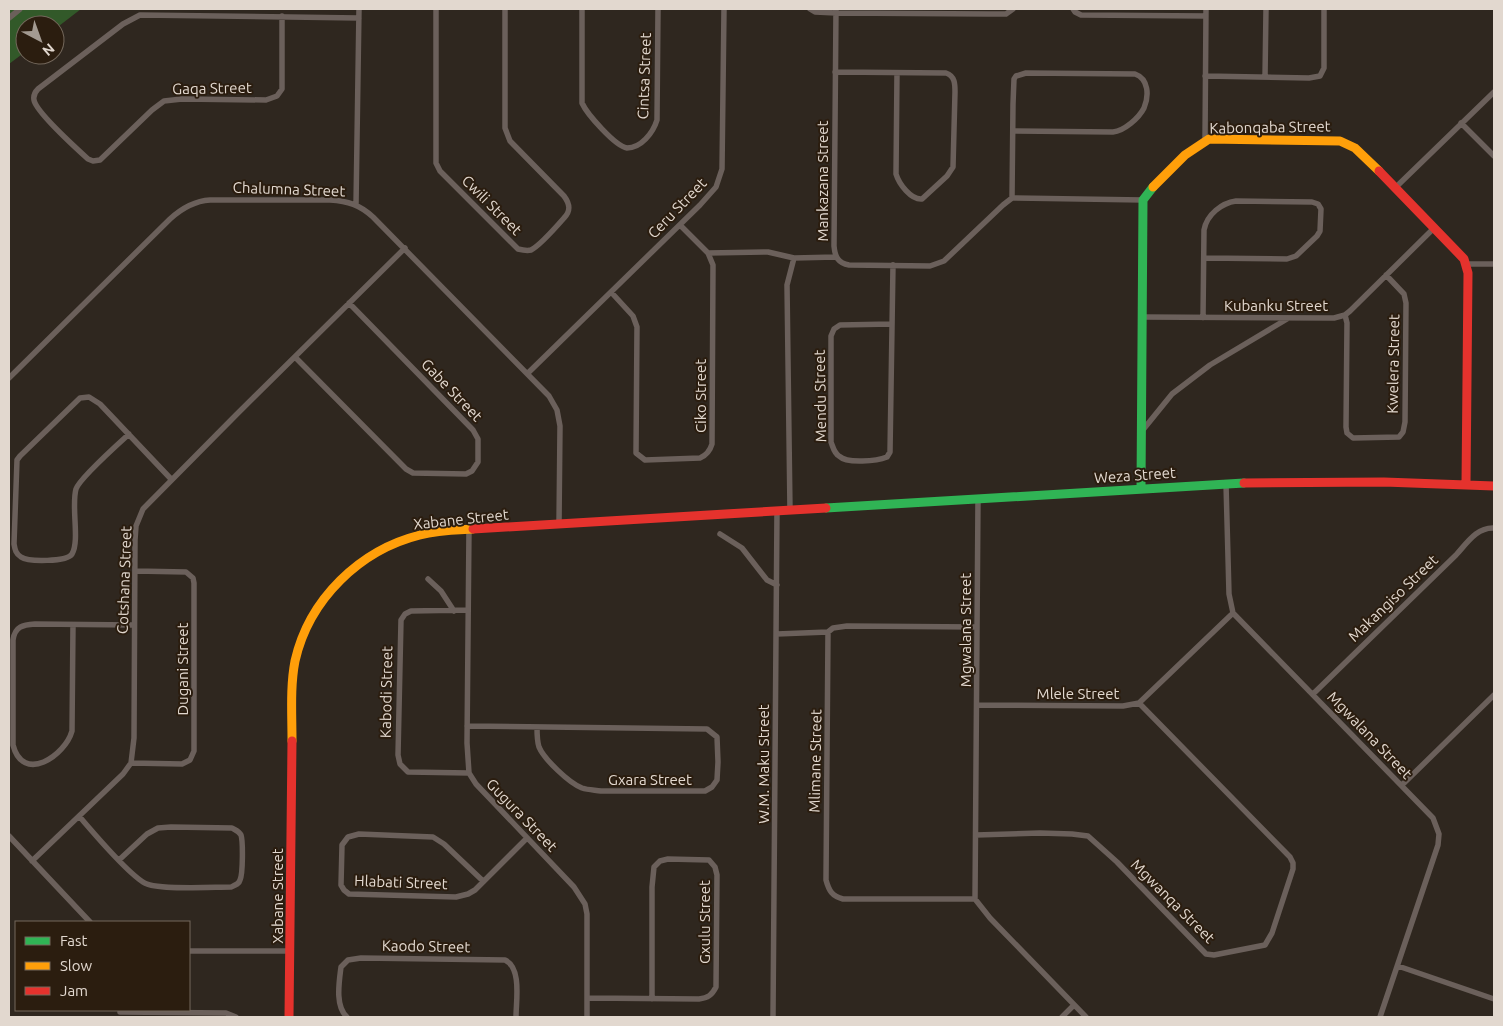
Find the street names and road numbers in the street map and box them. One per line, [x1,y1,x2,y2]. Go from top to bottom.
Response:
street label: Cintsa Street [634,32,654,120]
street label: Gaqa Street [172,79,252,97]
street label: Kabonqaba Street [1209,117,1331,137]
street label: Mankazana Street [814,121,831,241]
street label: Cwili Street [459,172,525,238]
street label: Ceru Street [644,174,710,242]
street label: Chalumna Street [232,179,346,199]
street label: Kubanku Street [1224,297,1328,314]
street label: Kwelera Street [1384,314,1402,414]
street label: Mendu Street [811,349,829,442]
street label: Gabe Street [418,355,486,425]
street label: Ciko Street [692,359,709,433]
street label: Weza Street [1094,464,1177,486]
street label: Xabane Street [413,506,510,532]
street label: Cotshana Street [114,526,134,634]
street label: Makangiso Street [1345,551,1441,645]
street label: Mgwalana Street [957,573,974,687]
street label: Dugani Street [174,622,191,716]
street label: Kabodi Street [377,646,395,738]
street label: Mlele Street [1037,685,1119,702]
street label: Mgwalana Street [1324,688,1416,782]
street label: W.M. Maku Street [755,704,772,824]
street label: Mlimane Street [806,709,824,813]
street label: Gxara Street [608,771,692,788]
street label: Gugura Street [483,775,561,855]
street label: Xabane Street [269,848,286,944]
street label: Mgwanqa Street [1128,856,1218,946]
street label: Hlabati Street [354,872,448,892]
street label: Gxulu Street [696,880,713,964]
street label: Kaodo Street [382,937,470,955]

